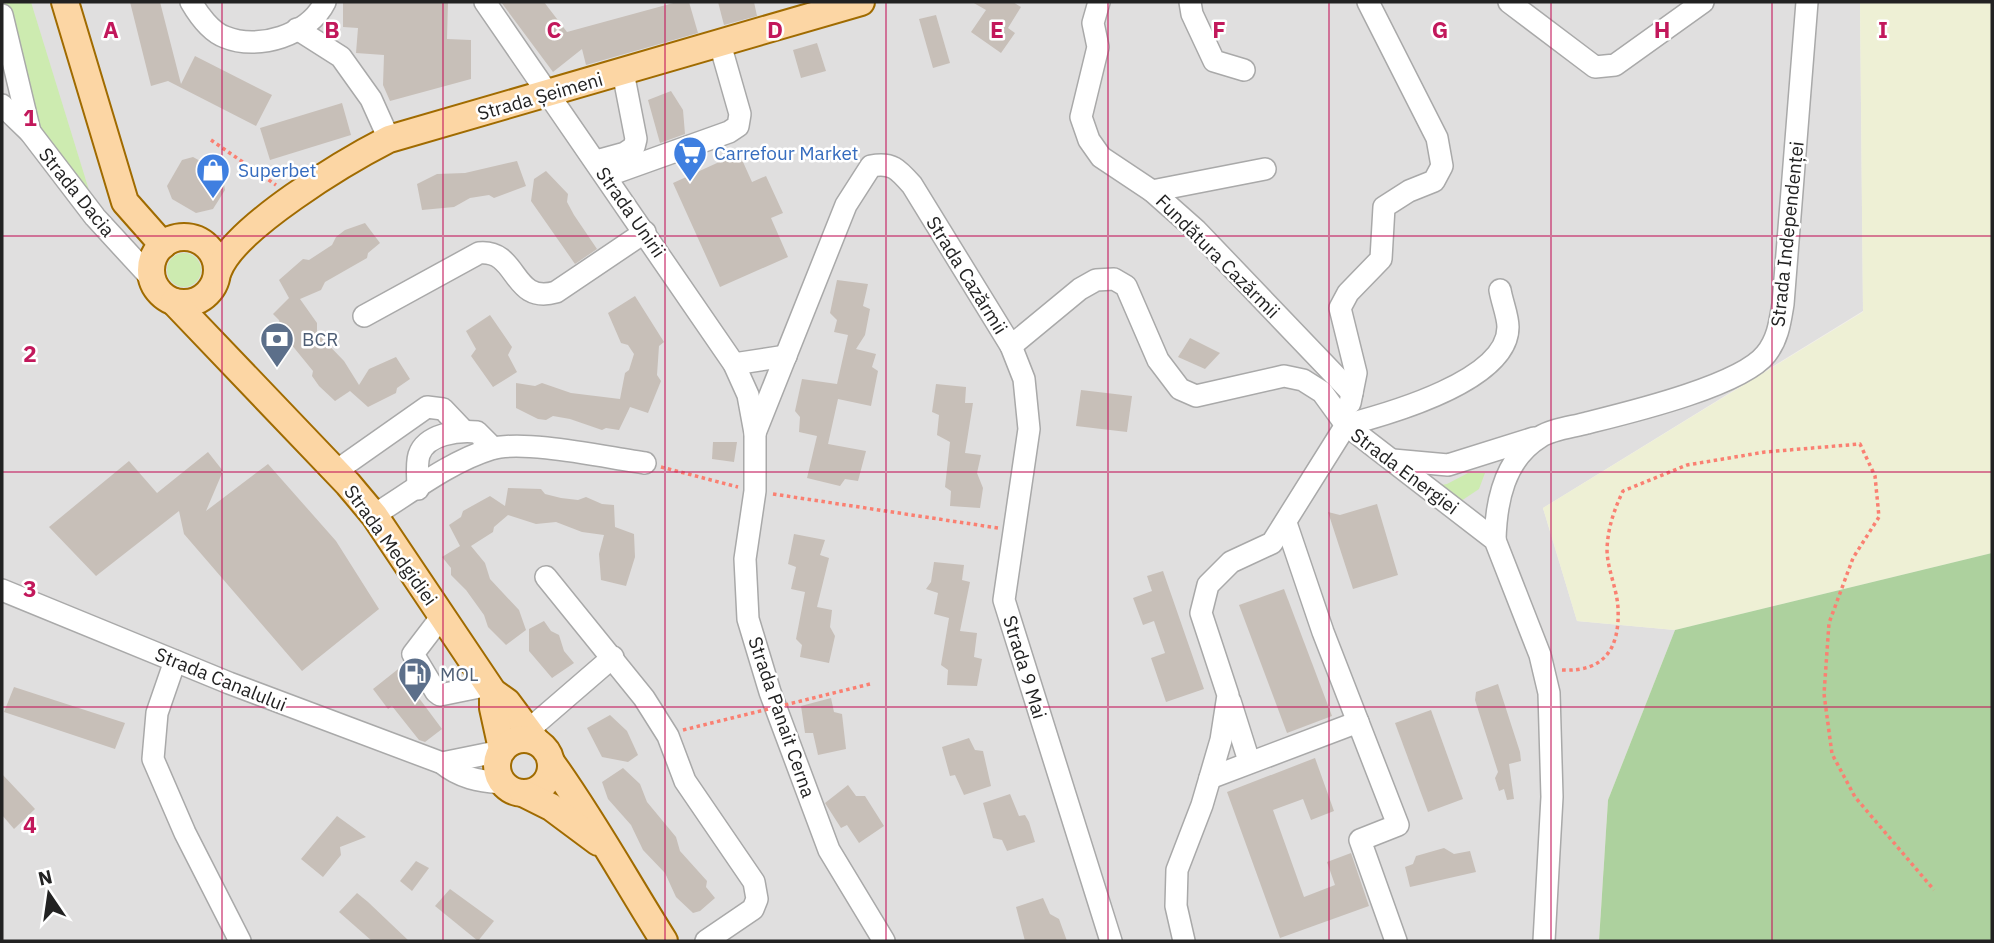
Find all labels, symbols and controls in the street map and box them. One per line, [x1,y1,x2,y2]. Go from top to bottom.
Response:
text: A [103,14,119,44]
text: B [324,14,340,44]
text: C [547,14,562,44]
text: D [767,14,783,44]
text: E [990,14,1004,44]
text: F [1212,14,1226,44]
text: G [1432,14,1448,44]
text: H [1654,14,1670,44]
text: I [1878,14,1888,44]
street label: Strada Șeimeni [475,67,605,125]
text: 1 [23,102,37,132]
supermarket icon: Carrefour Market [671,134,709,183]
street label: Strada Independenței [1765,140,1809,328]
place label: Carrefour Market [714,141,859,165]
street label: Strada Dacia [34,143,120,241]
shop icon: Superbet [194,151,232,200]
place label: Superbet [238,158,316,182]
street label: Strada Unirii [591,162,671,262]
street label: Fundătura Cazărmii [1151,189,1285,323]
street label: Strada Cazărmii [921,212,1013,338]
bank icon: BCR [258,320,296,369]
place label: BCR [302,327,338,351]
text: 2 [23,338,37,368]
street label: Strada Energiei [1346,423,1464,519]
street label: Strada Medgidiei [339,480,443,610]
text: 3 [23,573,37,603]
street label: Strada 9 Mai [998,613,1052,721]
street label: Strada Panait Cerna [743,633,821,801]
street label: Strada Canalului [152,642,290,716]
fuel station icon: MOL [396,655,434,704]
place label: MOL [440,662,478,686]
text: 4 [23,809,37,839]
north arrow [14,859,84,929]
text: N [36,864,55,891]

